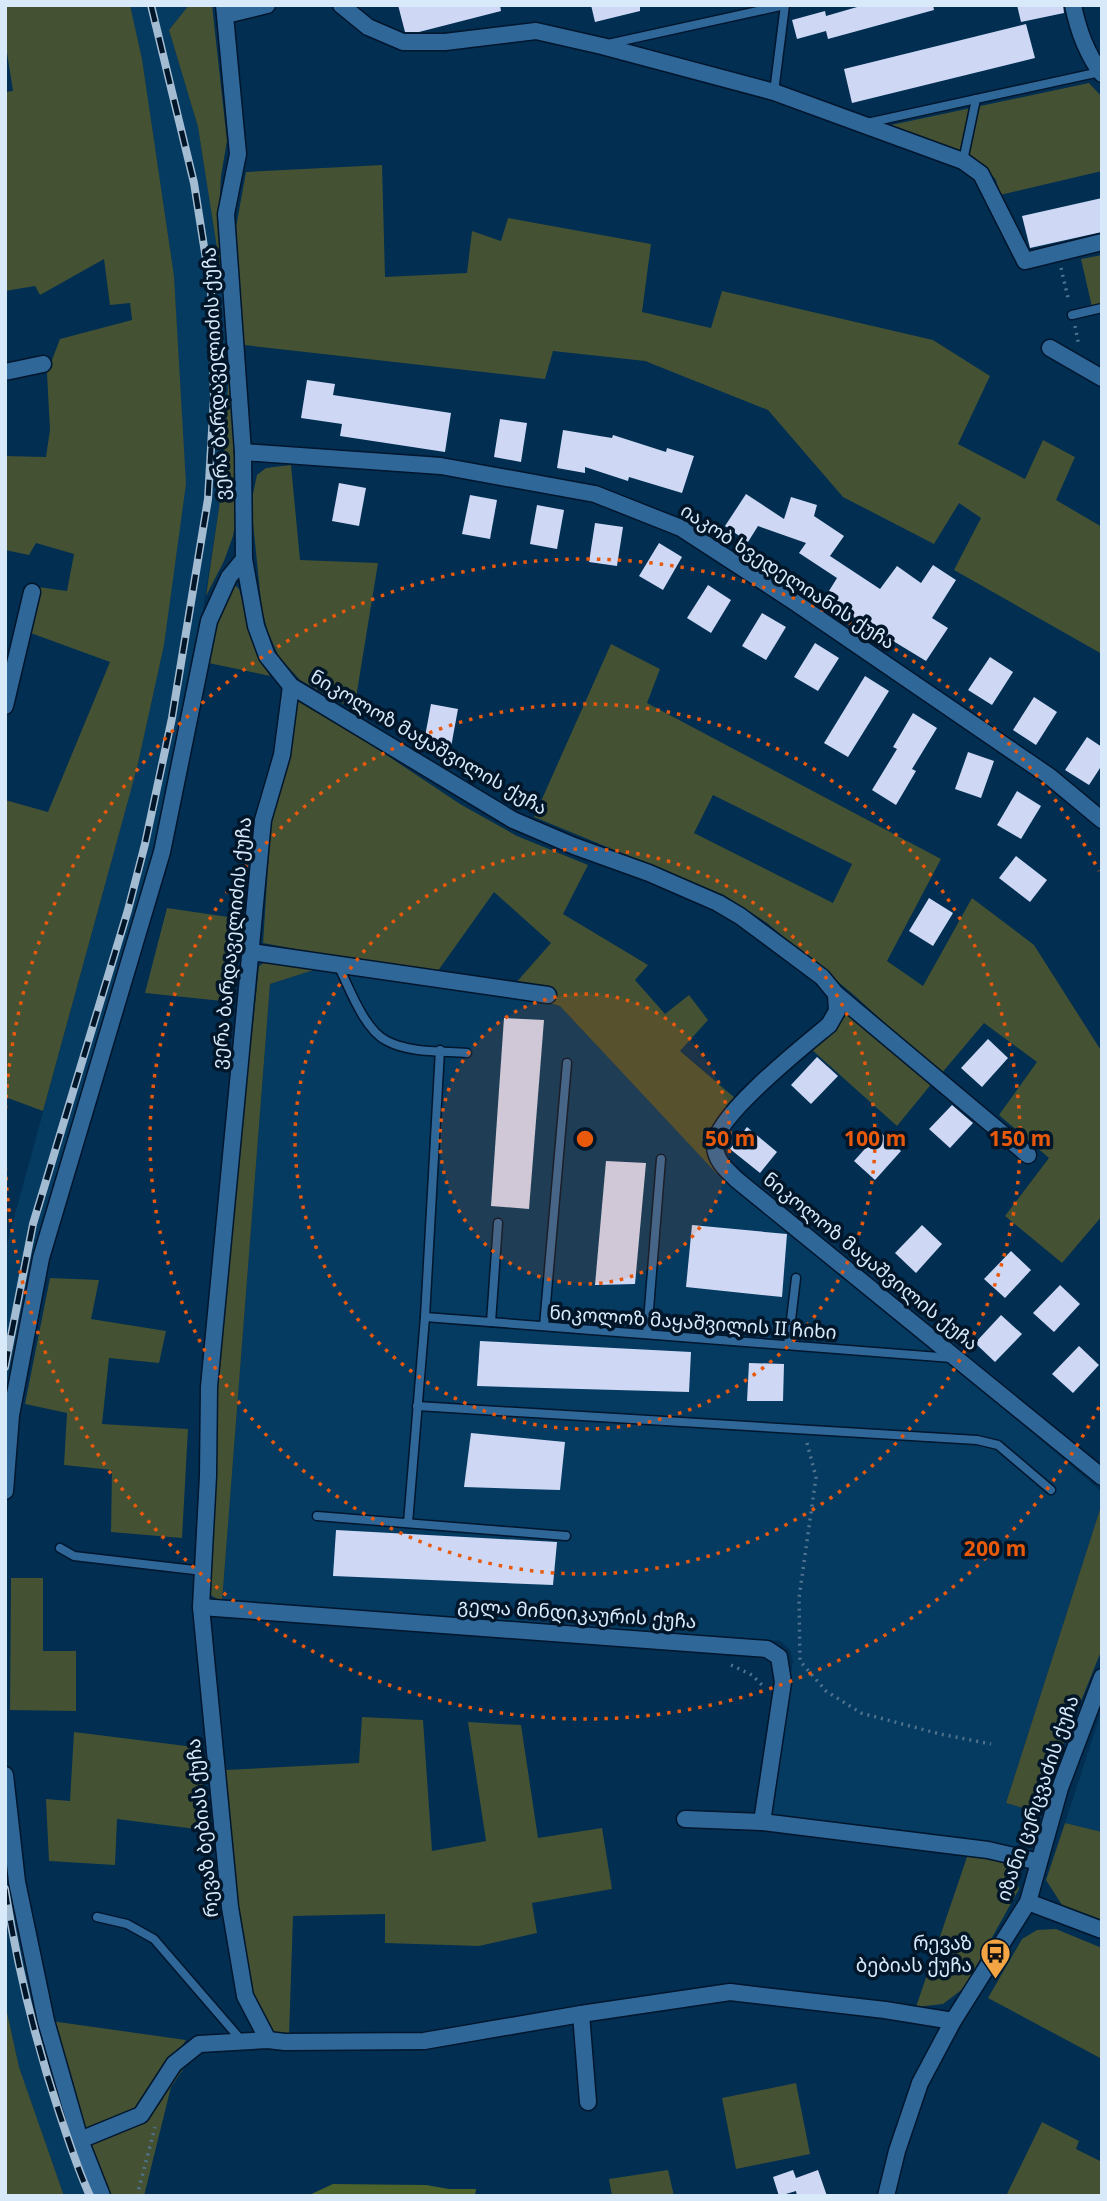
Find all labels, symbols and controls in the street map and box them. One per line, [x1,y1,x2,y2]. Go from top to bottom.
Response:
street label: ვერა ბარდაველიძის ქუჩა [195,247,235,501]
street label: იაკობ ხვედელიანის ქუჩა [676,497,900,655]
street label: ნიკოლოზ მაყაშვილის ქუჩა [306,663,552,821]
street label: ვერა ბარდაველიძის ქუჩა [205,815,257,1071]
text: 50 m [705,1124,755,1152]
text: 100 m [844,1124,906,1152]
text: 150 m [989,1124,1051,1152]
centre of rings [573,1127,597,1151]
street label: ნიკოლოზ მაყაშვილის ქუჩა [758,1166,984,1356]
street label: ნიკოლოზ მაყაშვილის II ჩიხი [548,1299,838,1345]
text: 200 m [964,1534,1026,1562]
street label: გელა მინდიკაურის ქუჩა [457,1592,697,1634]
street label: იზანი ცერცვაძის ქუჩა [990,1692,1084,1904]
street label: რევაზ ბებიას ქუჩა [180,1737,224,1919]
place label: რევაზ ბებიას ქუჩა [856,1930,972,1978]
bus stop icon: რევაზ ბებიას ქუჩა [978,1937,1012,1981]

